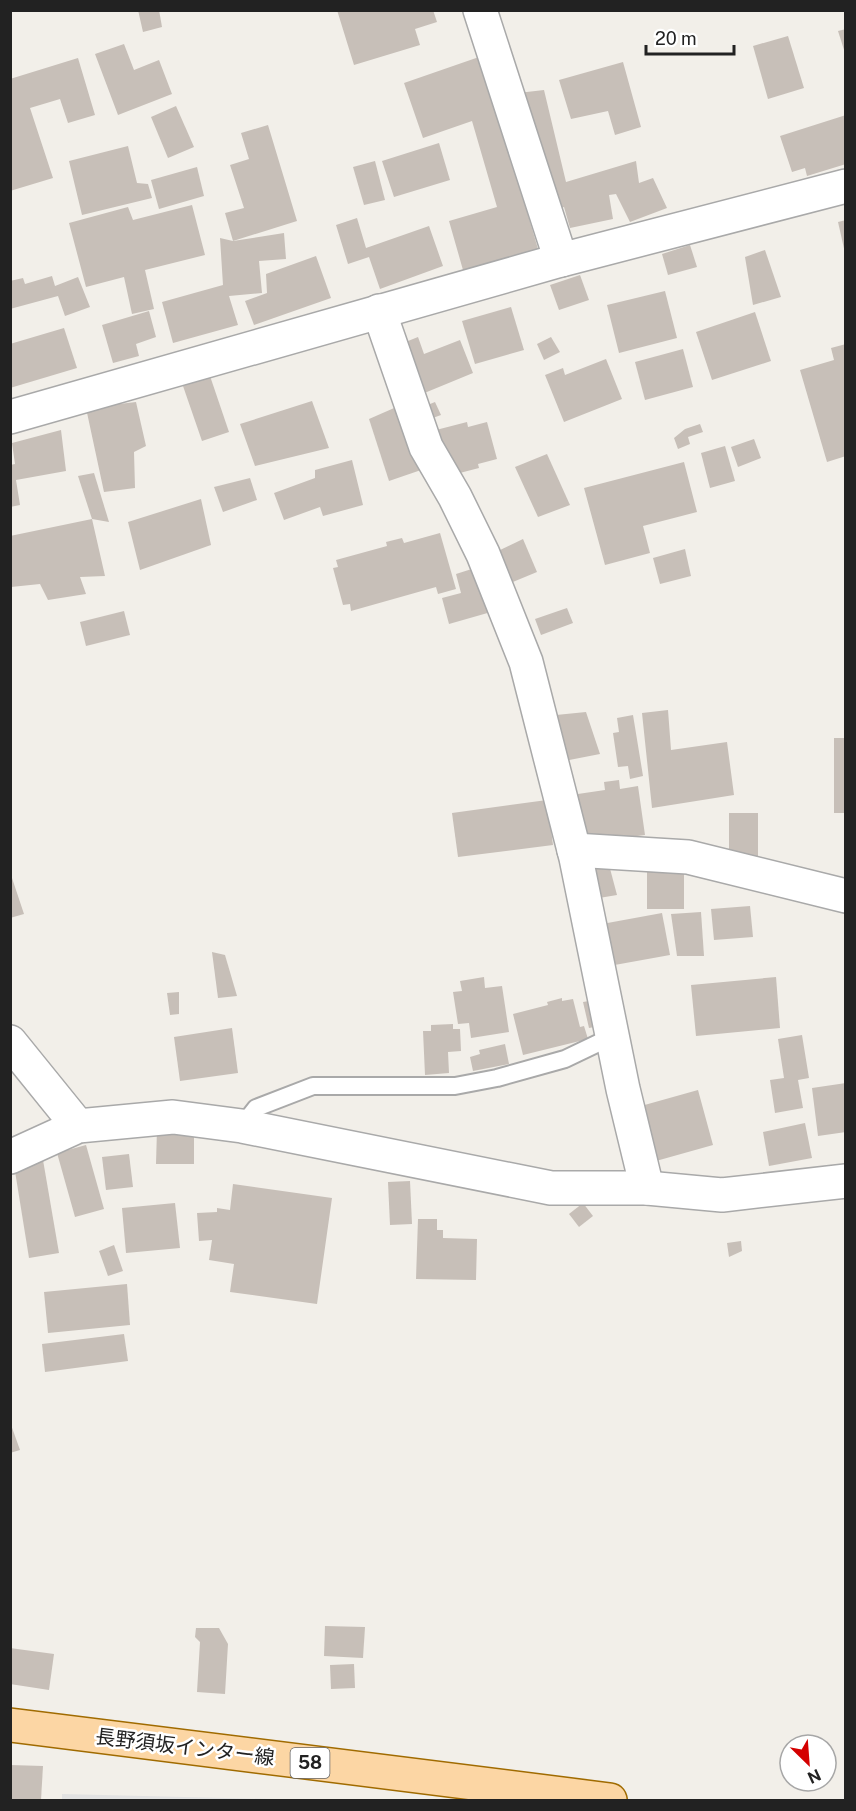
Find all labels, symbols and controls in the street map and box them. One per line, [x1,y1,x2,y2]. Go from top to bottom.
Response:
scale bar [646,18,734,56]
text: 20 m [655,28,697,49]
street label: 長野須坂インター線 [94,1724,276,1770]
north arrow [778,1733,838,1793]
road number: 58 [290,1748,330,1778]
text: N [804,1765,824,1787]

